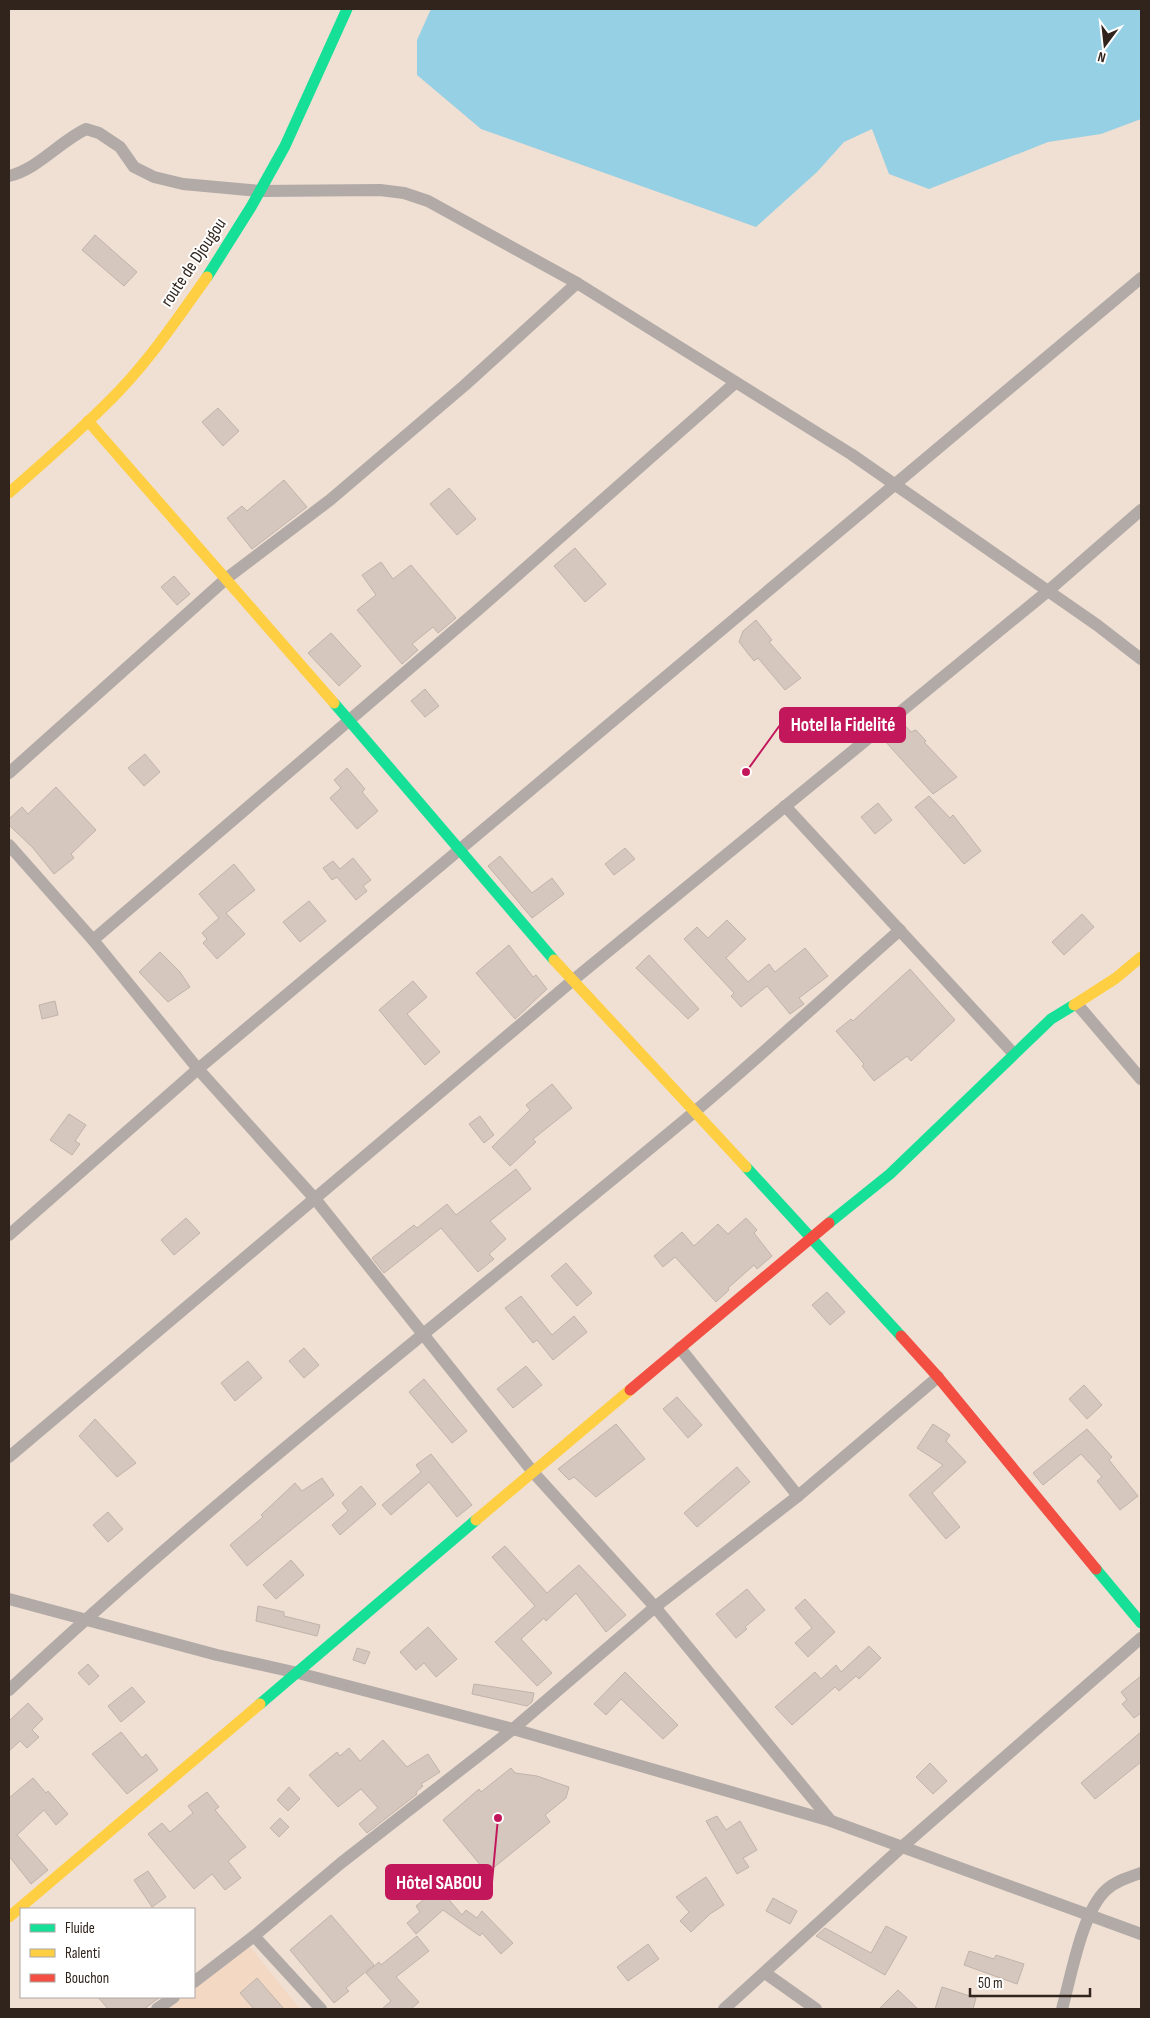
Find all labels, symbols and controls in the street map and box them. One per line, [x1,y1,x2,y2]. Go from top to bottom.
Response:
north arrow [1080,20,1130,70]
text: N [1096,48,1108,66]
street label: route de Djougou [156,214,231,310]
callout: Hotel la Fidelité [780,708,905,742]
text: Hotel la Fidelité [791,714,895,737]
callout: Hôtel SABOU [386,1865,492,1899]
text: Hôtel SABOU [396,1872,482,1895]
legend [20,1908,195,1998]
text: Fluide [65,1919,95,1938]
text: Ralenti [65,1944,100,1963]
scale bar [970,1966,1090,1998]
text: Bouchon [65,1969,109,1988]
text: 50 m [978,1974,1003,1993]

